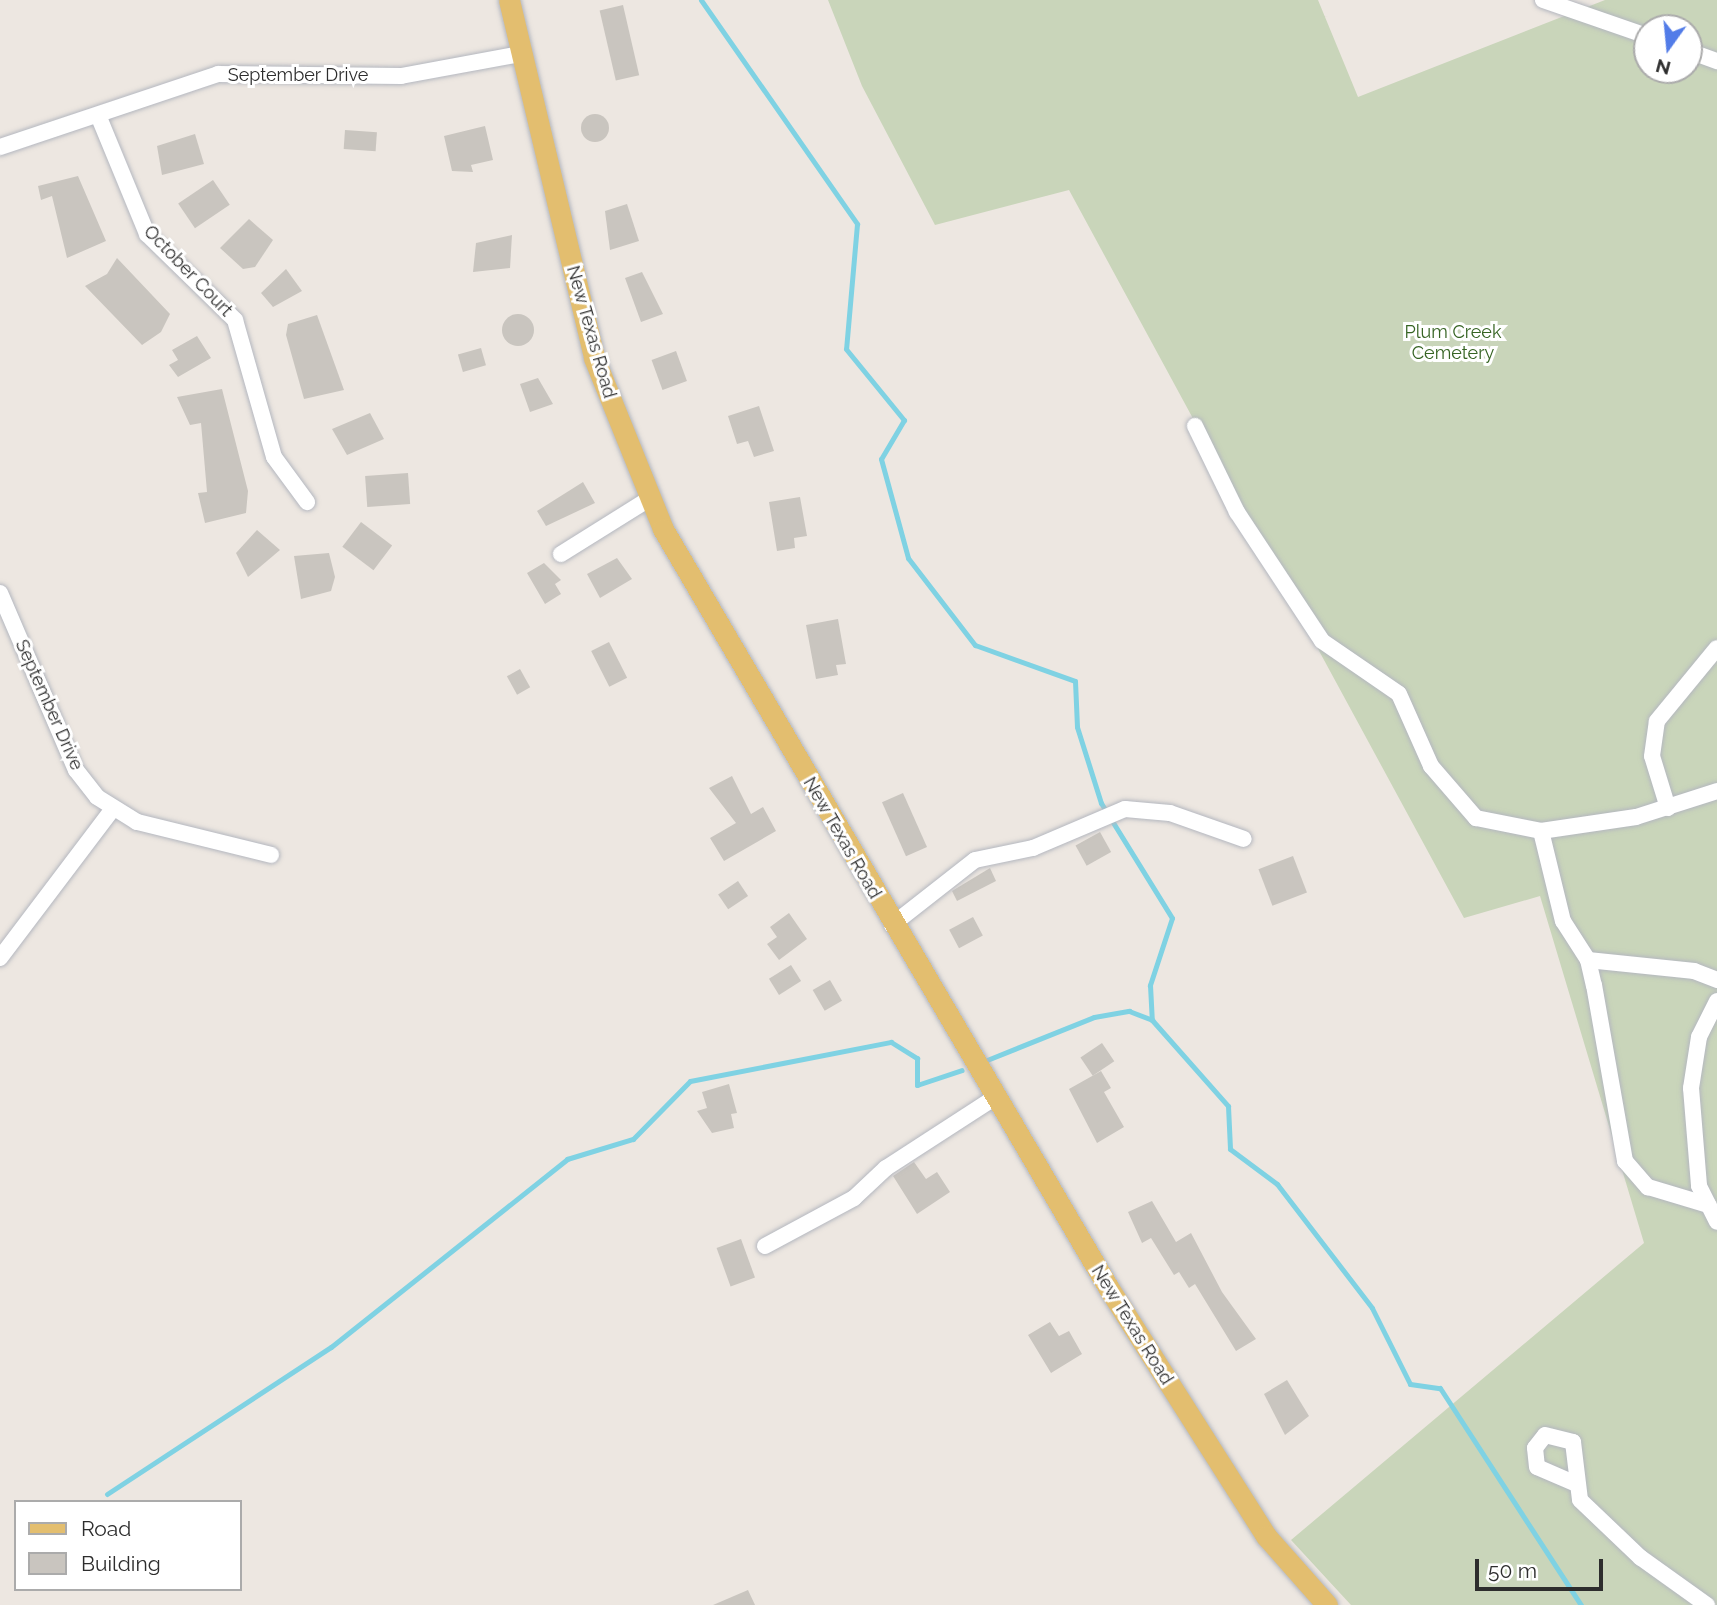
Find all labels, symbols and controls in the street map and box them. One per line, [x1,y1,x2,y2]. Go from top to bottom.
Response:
north arrow [1633,14,1703,84]
text: N [1653,55,1673,80]
street label: September Drive [228,64,368,86]
street label: October Court [139,221,237,321]
street label: New Texas Road [562,263,620,401]
park label: Plum Creek Cemetery [1405,322,1501,364]
street label: September Drive [10,636,88,774]
street label: New Texas Road [798,773,886,903]
street label: New Texas Road [1086,1261,1178,1389]
legend [14,1500,242,1591]
text: Road [81,1516,131,1541]
scale bar [1479,1546,1607,1590]
text: Building [81,1551,161,1576]
text: 50 m [1488,1558,1537,1583]

